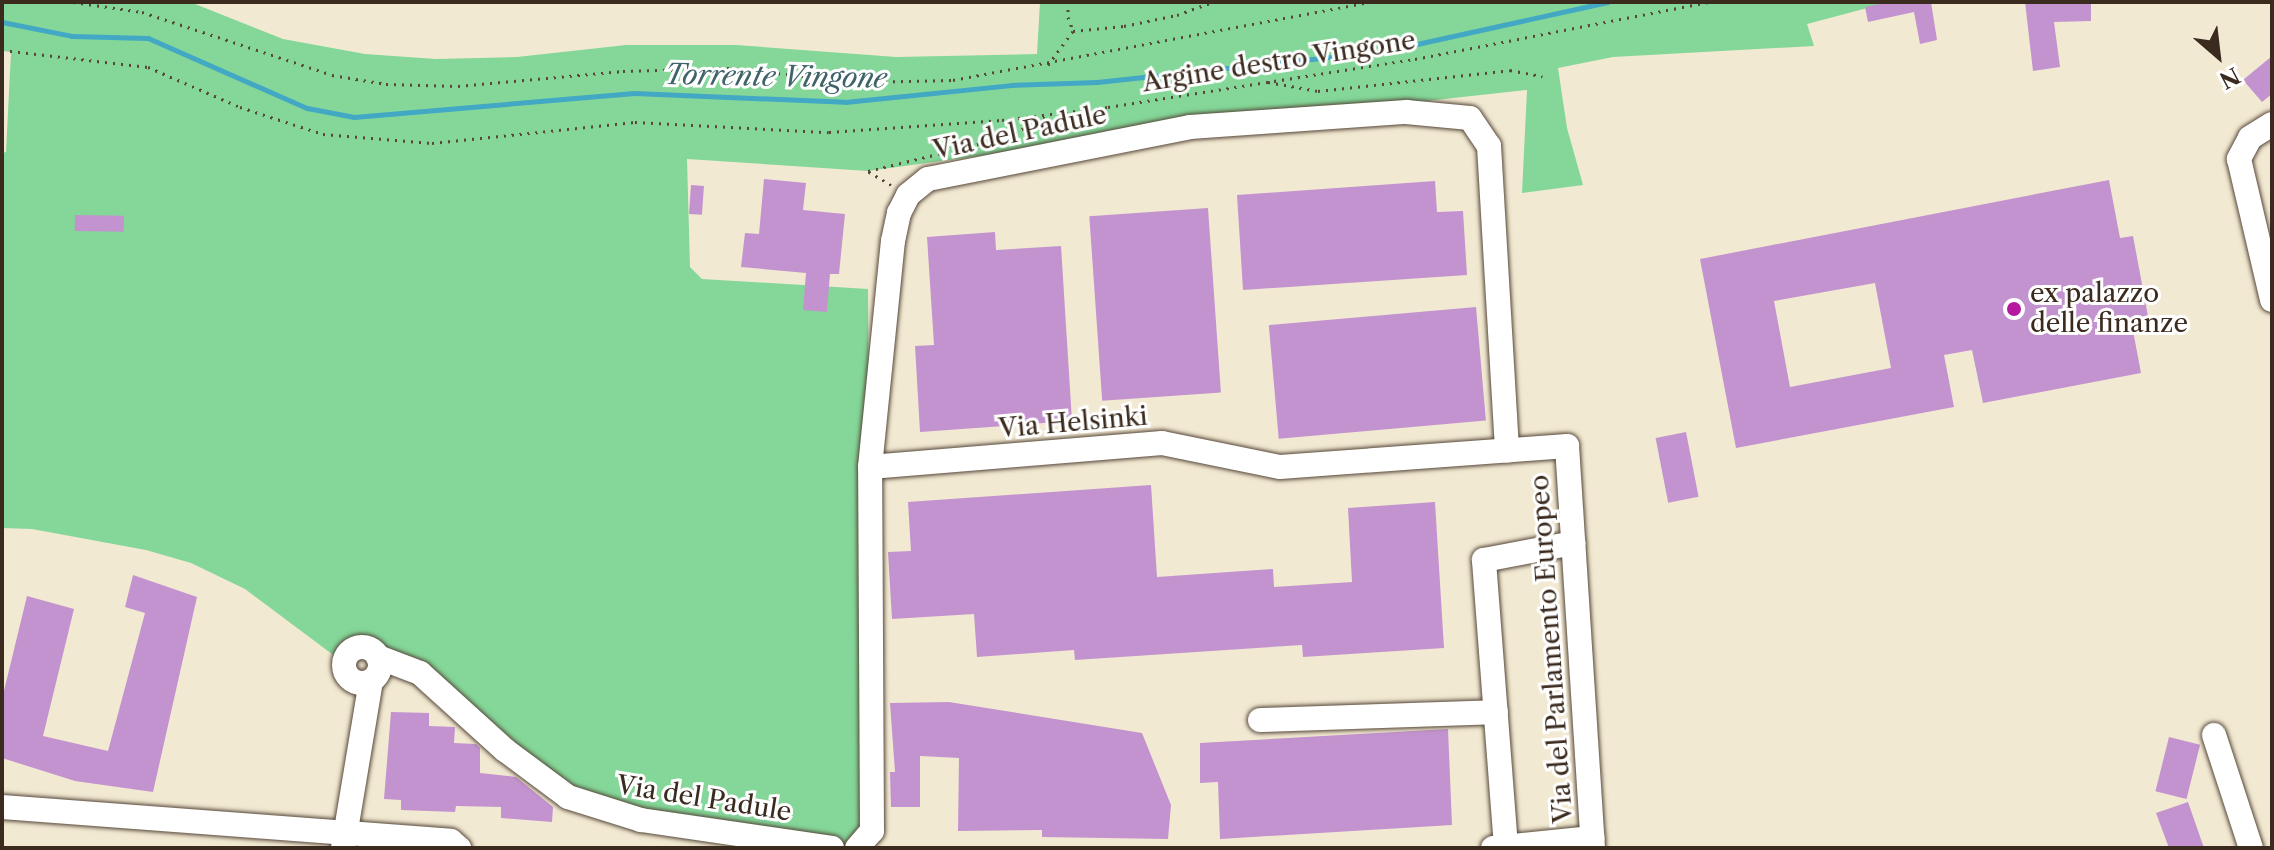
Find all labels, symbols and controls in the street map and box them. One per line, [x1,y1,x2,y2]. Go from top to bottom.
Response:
north arrow [2178,16,2258,96]
street label: Argine destro Vingone [1140,25,1418,99]
water label: Torrente Vingone [665,57,887,95]
text: N [2215,61,2244,94]
street label: Via del Padule [930,99,1110,167]
place label: ex palazzo delle finanze [2030,278,2188,340]
marker: ex palazzo delle finanze [2005,300,2023,318]
street label: Via Helsinki [997,401,1149,445]
street label: Via del Parlamento Europeo [1524,474,1580,824]
street label: Via del Padule [614,770,794,828]

